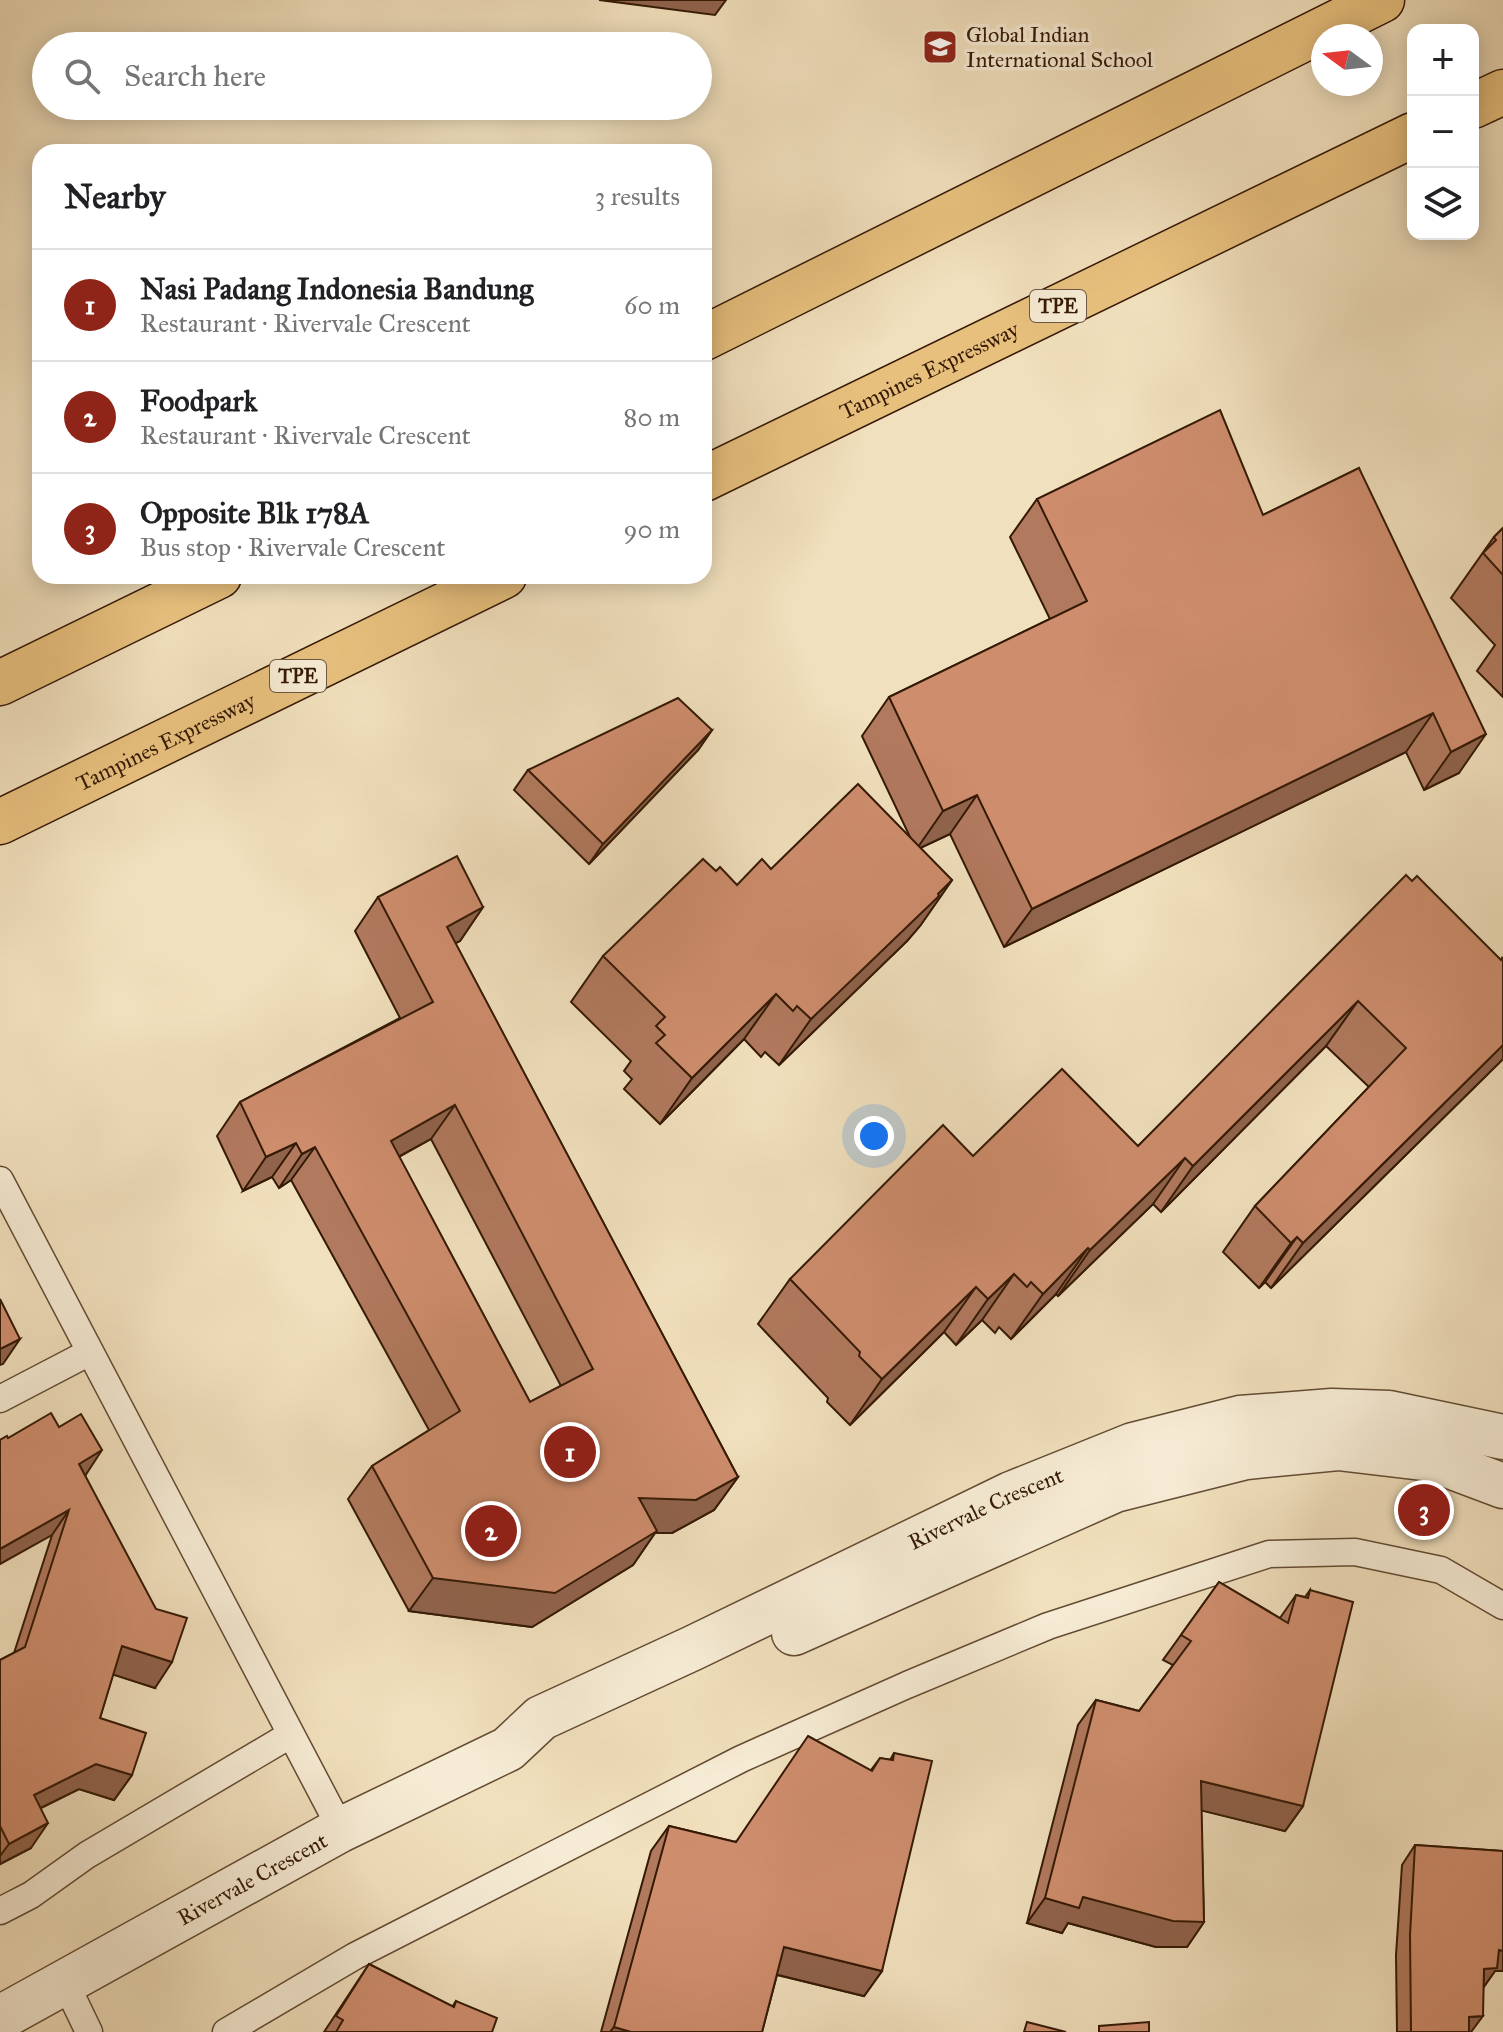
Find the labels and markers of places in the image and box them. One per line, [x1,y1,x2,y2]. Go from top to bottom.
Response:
place label: Global Indian International School [966,21,1153,73]
school or university icon: Global Indian International School [921,28,959,66]
pin: 1 [544,1422,596,1482]
pin: 3 [1398,1480,1450,1540]
pin: 2 [465,1501,517,1561]

